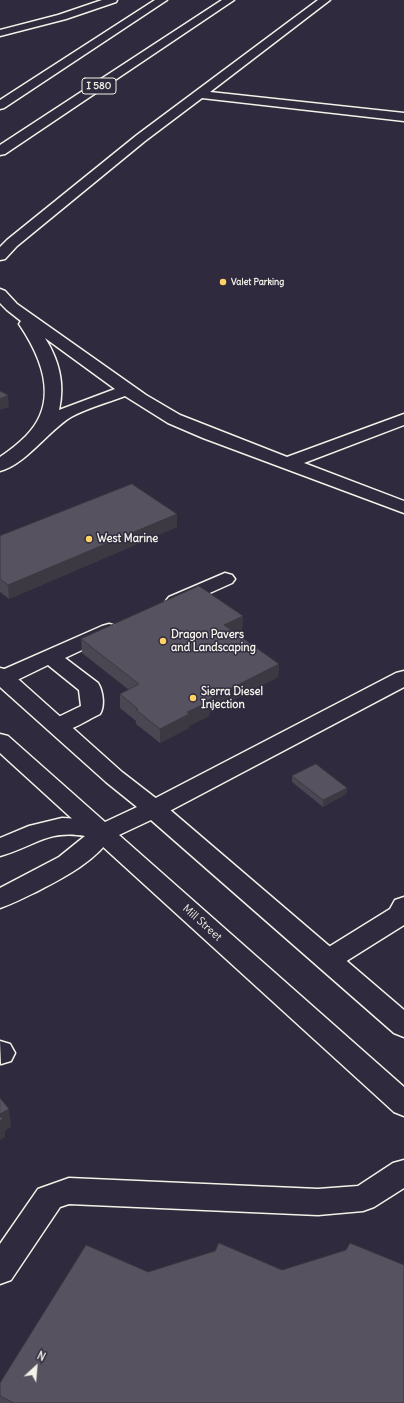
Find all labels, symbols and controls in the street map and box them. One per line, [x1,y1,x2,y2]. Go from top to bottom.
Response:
road number: I 580 [82,78,116,94]
marker: Valet Parking [218,277,228,287]
place label: Valet Parking [231,277,284,287]
place label: West Marine [97,532,158,546]
marker: West Marine [84,534,94,544]
place label: Dragon Pavers and Landscaping [171,628,256,654]
marker: Dragon Pavers and Landscaping [158,636,168,646]
place label: Sierra Diesel Injection [201,685,263,711]
marker: Sierra Diesel Injection [188,693,198,703]
street label: Mill Street [180,902,224,944]
north arrow [16,1347,56,1387]
text: N [35,1348,48,1364]

